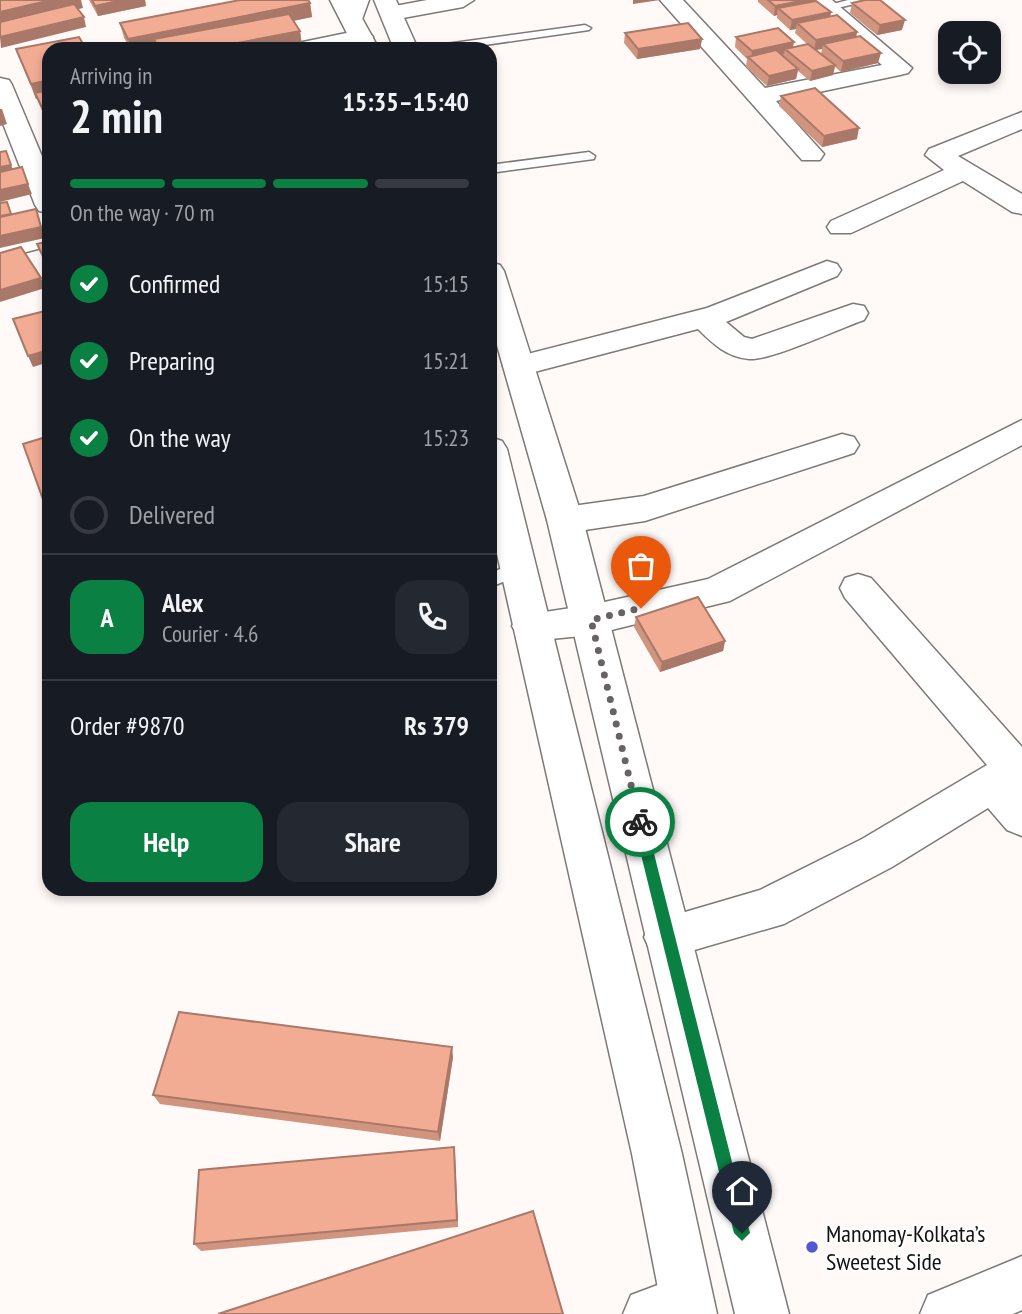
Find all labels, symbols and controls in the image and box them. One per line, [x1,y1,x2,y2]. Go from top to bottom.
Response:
map controls [938,21,1001,84]
button: locate [938,21,1001,84]
text: Arriving in [70,61,152,90]
text: 15:35–15:40 [342,85,469,118]
text: 2 min [70,86,163,146]
text: On the way · 70 m [70,198,214,227]
icon: check [70,265,108,303]
text: Confirmed [129,267,220,300]
text: 15:15 [423,269,469,298]
icon: check [70,342,108,380]
text: Preparing [129,344,215,377]
text: 15:21 [423,346,469,375]
icon: check [70,419,108,457]
text: On the way [129,421,231,454]
text: 15:23 [423,423,469,452]
text: Delivered [129,498,215,531]
pin [611,536,671,608]
icon: bag [622,547,660,585]
button: phone [395,580,469,654]
text: Alex [162,586,203,619]
text: A [100,601,114,634]
text: Courier · 4.6 [162,619,258,648]
text: Order #9870 [70,709,185,742]
text: Rs 379 [404,709,469,742]
courier [605,787,675,857]
button: Help [70,802,263,882]
button: Share [277,802,469,882]
icon: bike [621,803,659,841]
pin [712,1161,772,1233]
icon: home [723,1172,761,1210]
place label: Manomay-Kolkata’s Sweetest Side [826,1218,985,1277]
marker: Manomay-Kolkata’s Sweetest Side [804,1239,820,1255]

